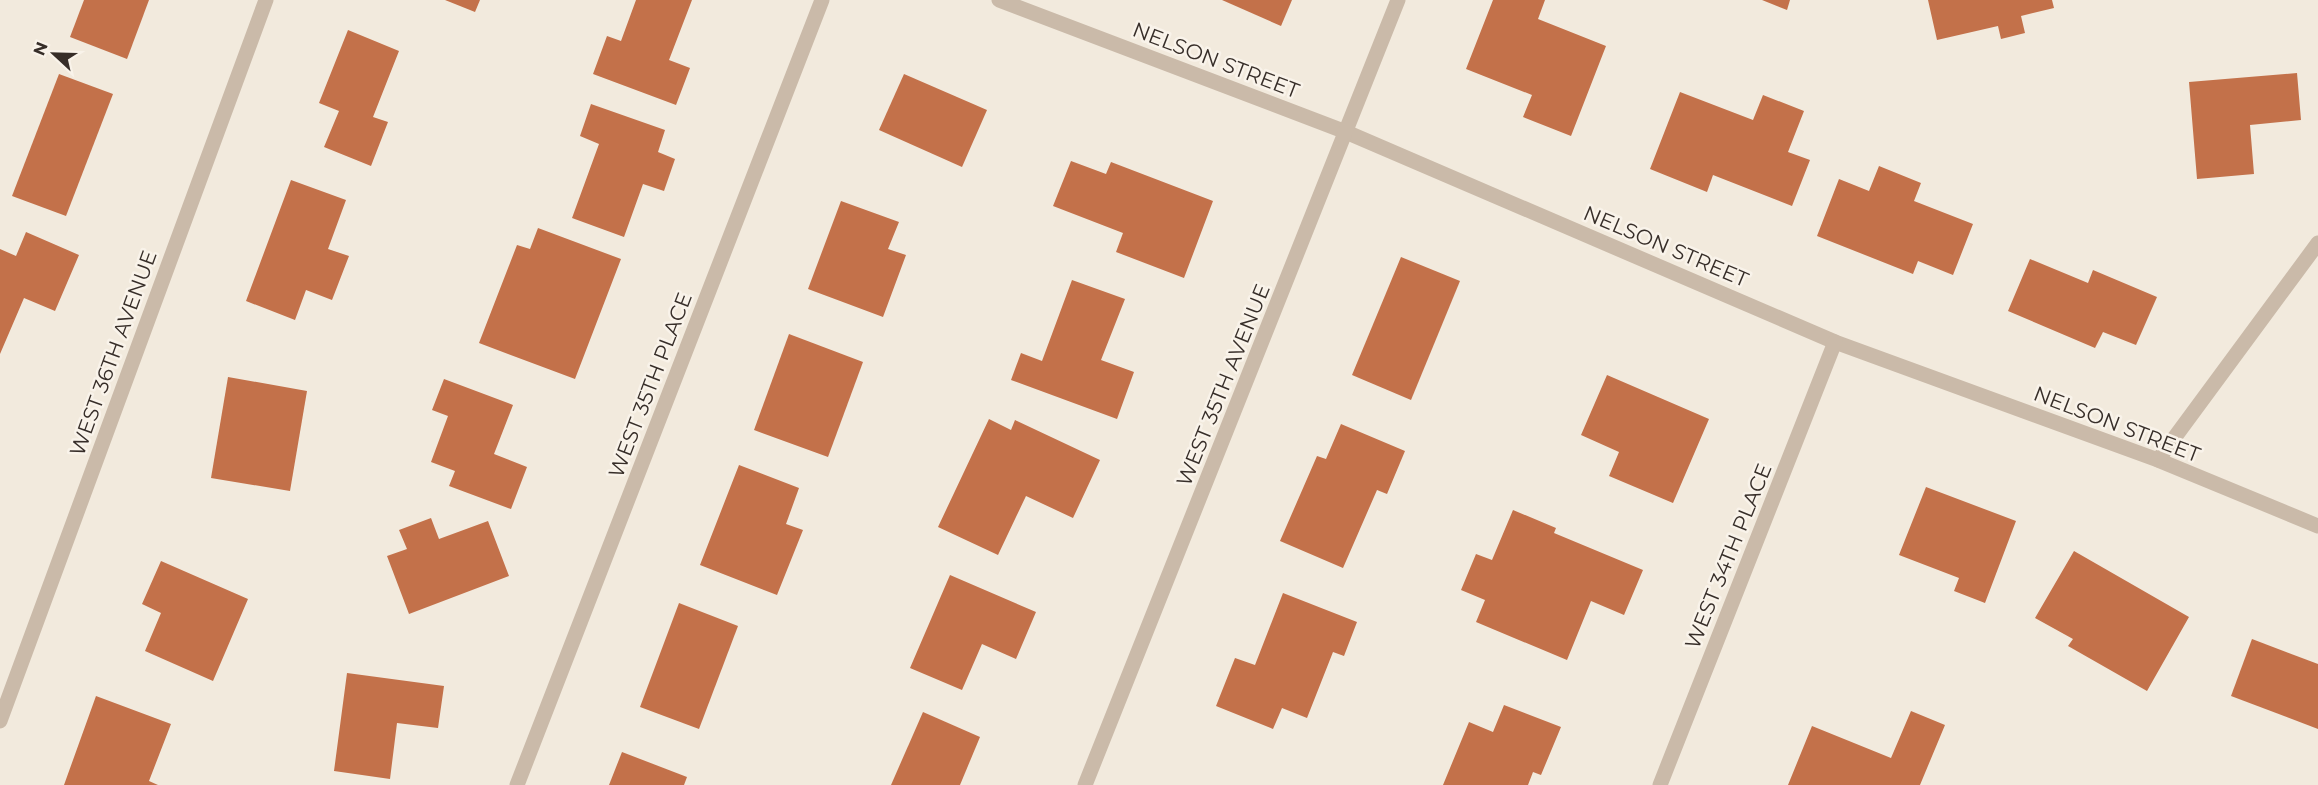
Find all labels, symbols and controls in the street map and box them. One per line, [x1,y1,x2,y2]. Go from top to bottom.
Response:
street label: NELSON STREET [1129,17,1303,103]
north arrow [24,24,84,84]
text: N [29,39,52,58]
street label: NELSON STREET [1580,200,1752,292]
street label: WEST 36TH AVENUE [64,247,162,459]
street label: WEST 35TH AVENUE [1171,280,1275,490]
street label: WEST 35TH PLACE [603,289,697,481]
street label: NELSON STREET [2030,381,2204,467]
street label: WEST 34TH PLACE [1679,460,1777,652]

